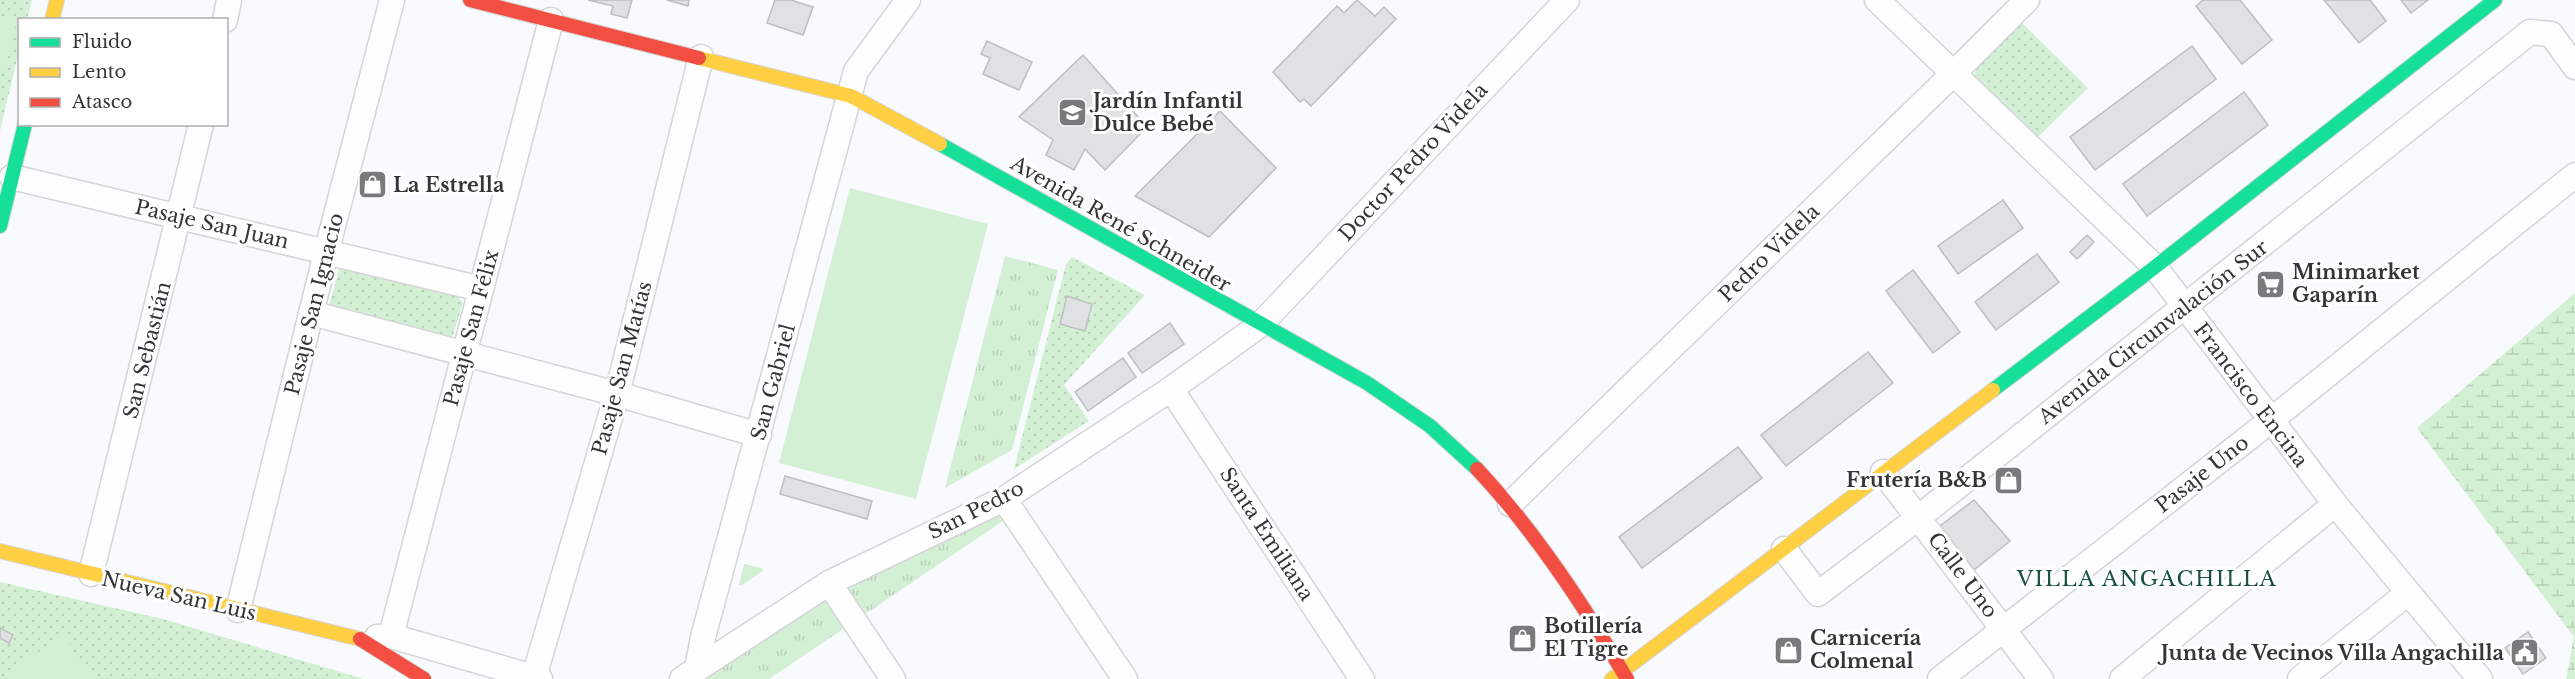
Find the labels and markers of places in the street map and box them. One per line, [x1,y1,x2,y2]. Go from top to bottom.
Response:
place label: Jardín Infantil Dulce Bebé [1089,89,1243,136]
school or university icon: Jardín Infantil Dulce Bebé [1056,97,1088,129]
shop icon: La Estrella [356,169,388,201]
place label: La Estrella [393,173,505,197]
place label: Minimarket Gaparín [2292,260,2420,307]
supermarket icon: Minimarket Gaparín [2255,268,2287,300]
shop icon: Frutería B&B [1992,464,2024,496]
place label: Frutería B&B [1846,468,1987,492]
place label: Botillería El Tigre [1544,614,1643,661]
shop icon: Botillería El Tigre [1507,622,1539,654]
place label: Carnicería Colmenal [1810,626,1922,673]
shop icon: Carnicería Colmenal [1773,634,1805,666]
public building icon: Junta de Vecinos Villa Angachilla [2509,637,2541,669]
place label: Junta de Vecinos Villa Angachilla [2157,641,2505,665]

